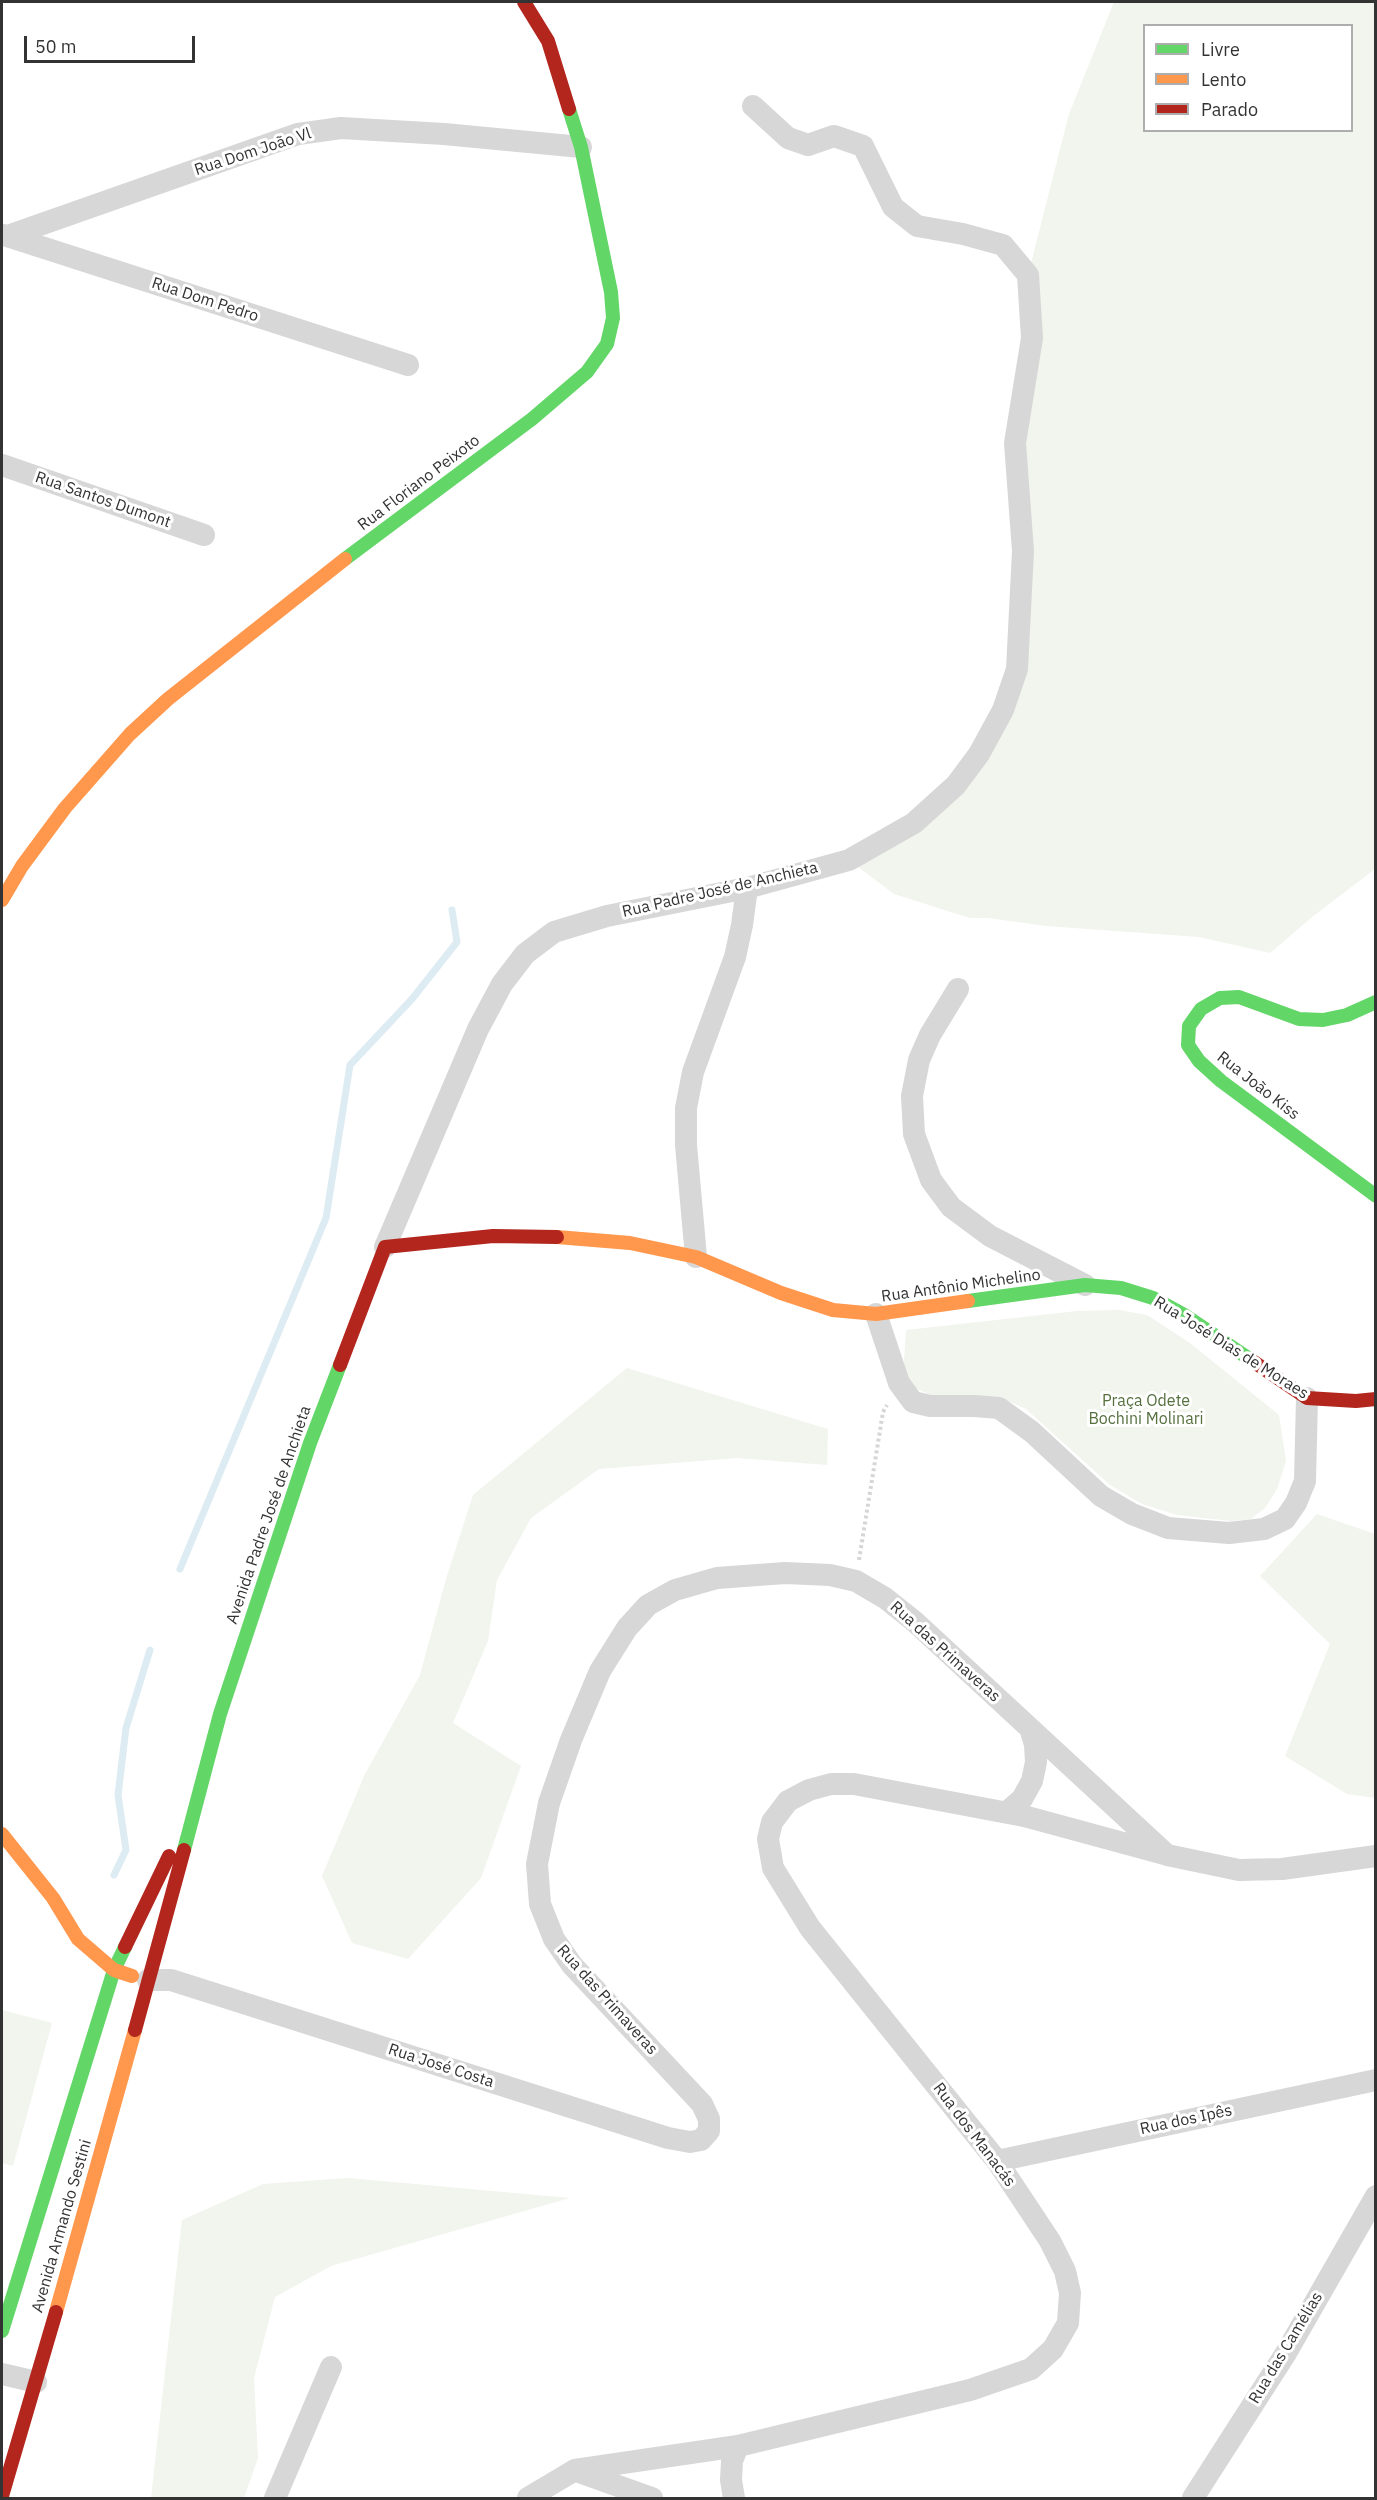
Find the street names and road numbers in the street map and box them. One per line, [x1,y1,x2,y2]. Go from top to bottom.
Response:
street label: Rua Dom João Vl [192,124,314,180]
street label: Rua Dom Pedro [149,274,261,326]
street label: Rua Floriano Peixoto [354,431,484,535]
street label: Rua Santos Dumont [33,468,173,532]
street label: Rua Padre José de Anchieta [620,858,820,922]
street label: Rua João Kiss [1213,1048,1303,1124]
street label: Rua Antônio Michelino [880,1265,1042,1307]
street label: Rua José Dias de Moraes [1150,1293,1312,1403]
street label: Avenida Padre José de Anchieta [223,1403,315,1627]
street label: Rua das Primaveras [886,1598,1004,1706]
street label: Rua das Primaveras [553,1941,661,2059]
street label: Rua José Costa [386,2040,496,2092]
street label: Rua dos Manacás [929,2079,1019,2191]
street label: Rua dos Ipês [1138,2101,1234,2139]
street label: Avenida Armando Sestini [28,2137,96,2315]
street label: Rua das Camélias [1245,2289,1327,2407]

